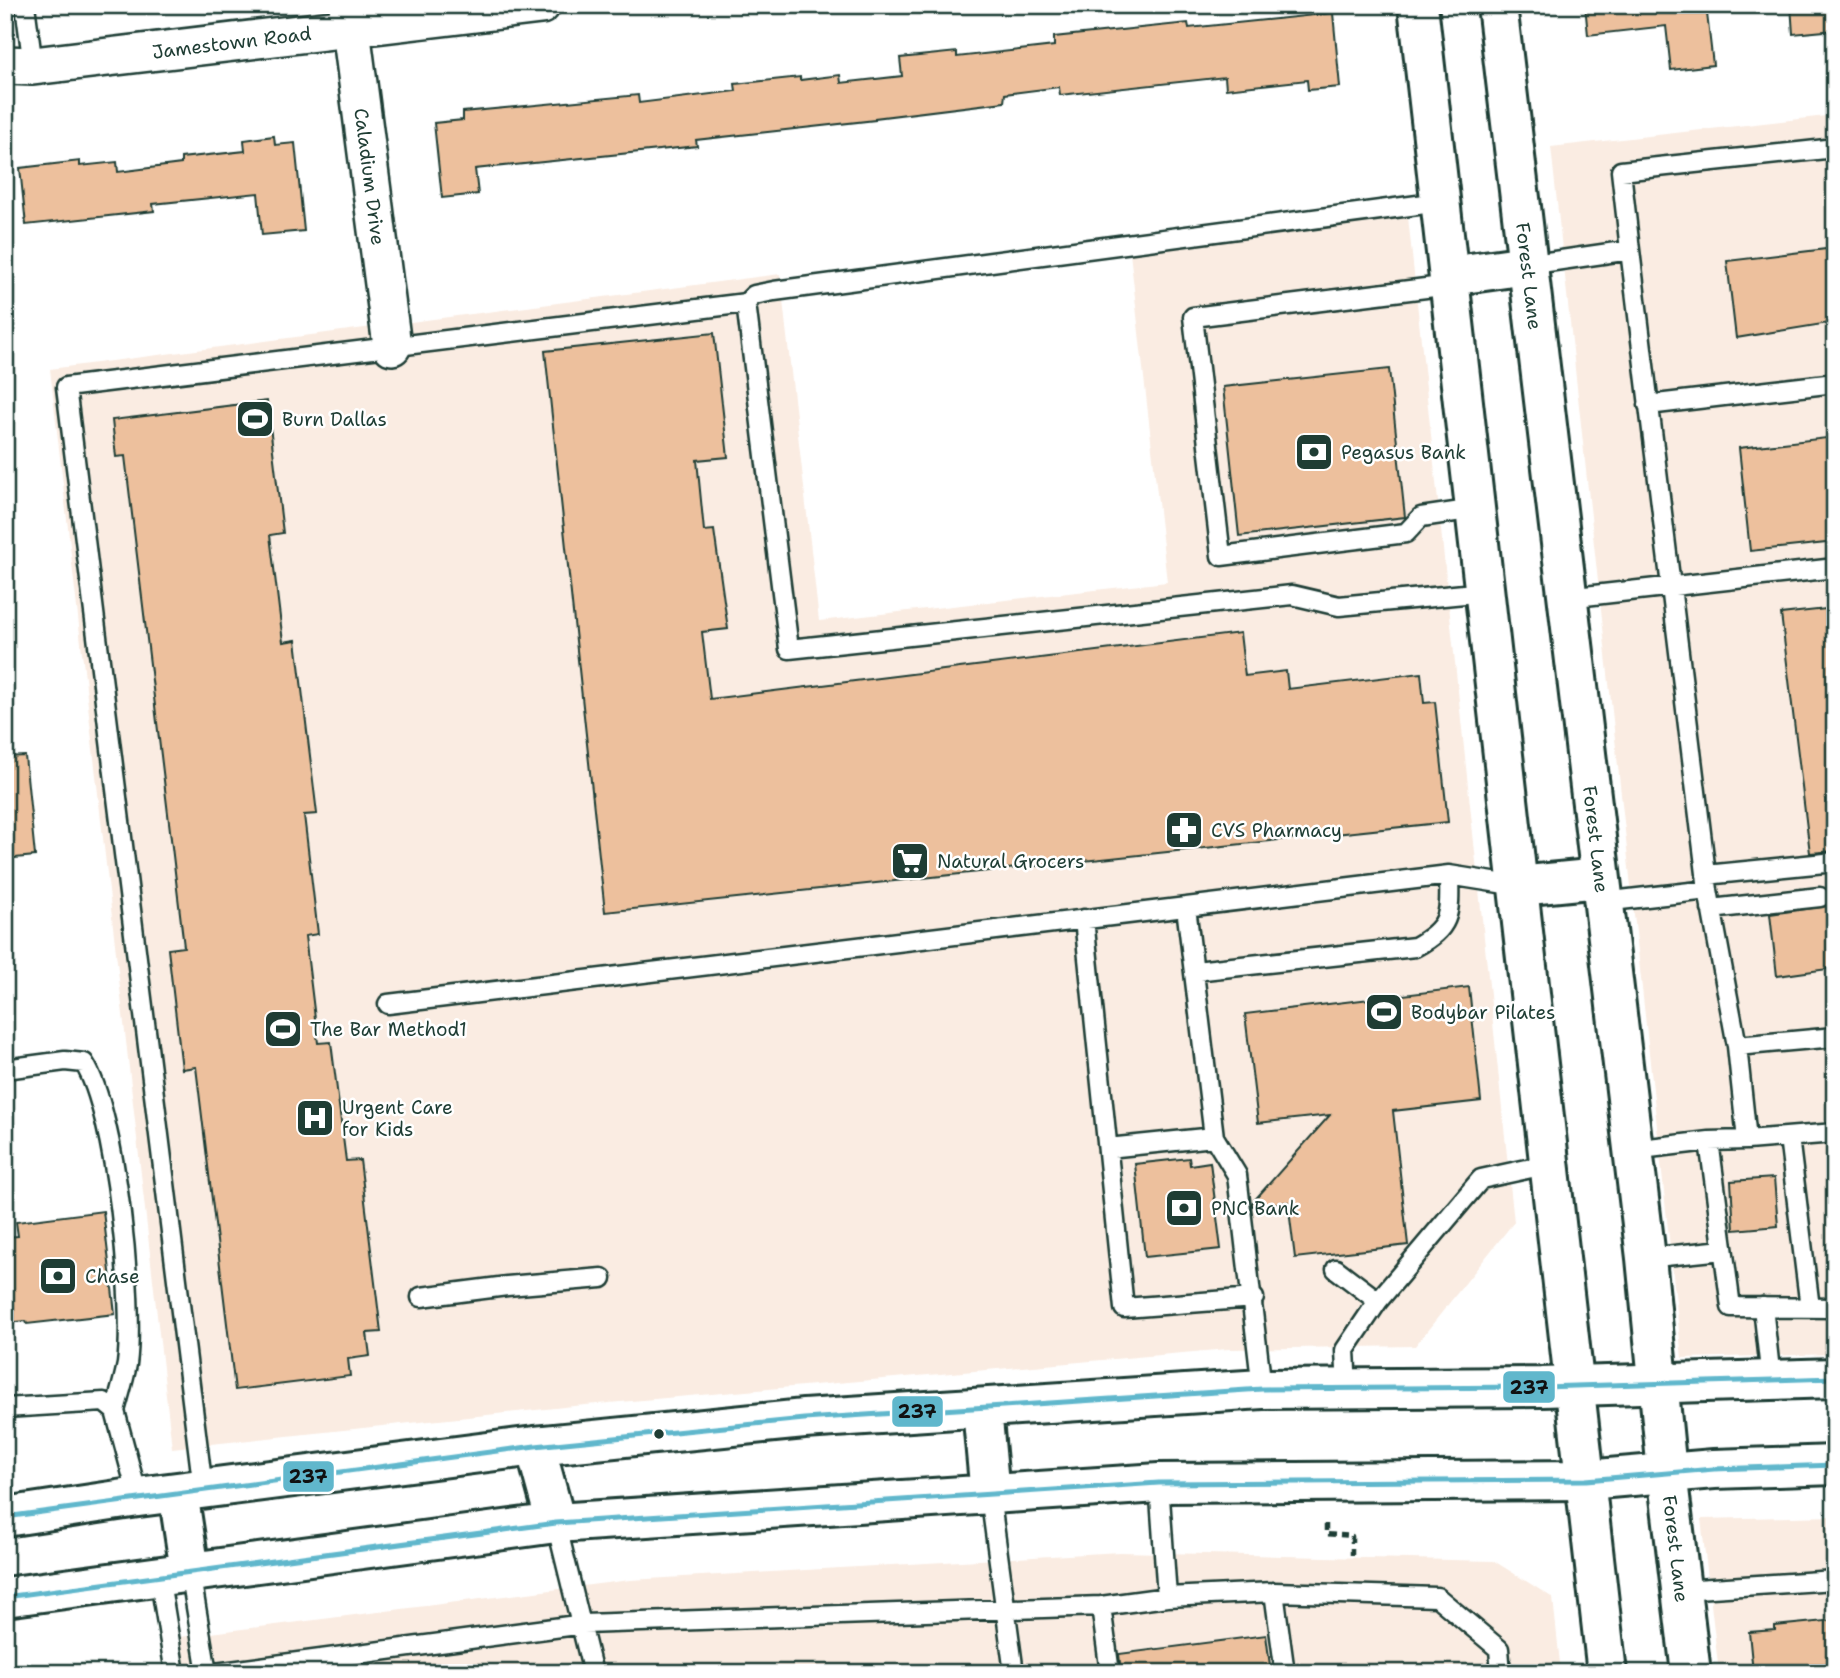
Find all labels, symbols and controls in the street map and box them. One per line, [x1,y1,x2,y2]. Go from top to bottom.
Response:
street label: Jamestown Road [151,20,313,64]
street label: Caladium Drive [349,106,391,247]
street label: Forest Lane [1510,221,1548,331]
sports icon: Burn Dallas [234,398,276,440]
place label: Burn Dallas [282,407,387,432]
bank icon: Pegasus Bank [1293,431,1335,473]
place label: Pegasus Bank [1341,440,1466,465]
street label: Forest Lane [1577,784,1615,894]
pharmacy icon: CVS Pharmacy [1163,809,1205,851]
place label: CVS Pharmacy [1211,818,1342,843]
supermarket icon: Natural Grocers [889,840,931,882]
place label: Natural Grocers [937,849,1084,874]
sports icon: Bodybar Pilates [1363,991,1405,1033]
place label: Bodybar Pilates [1411,1000,1555,1025]
sports icon: The Bar Method1 [262,1008,304,1050]
place label: The Bar Method1 [310,1017,467,1042]
place label: Urgent Care for Kids [342,1095,453,1142]
hospital icon: Urgent Care for Kids [294,1097,336,1139]
bank icon: PNC Bank [1163,1187,1205,1229]
place label: PNC Bank [1211,1196,1300,1221]
bank icon: Chase [37,1255,79,1297]
place label: Chase [85,1264,140,1289]
line badge: 237 [1502,1370,1556,1404]
text: 237 [1510,1375,1548,1400]
line badge: 237 [891,1395,944,1428]
text: 237 [898,1399,936,1424]
unlabelled marker [652,1427,666,1441]
line badge: 237 [282,1460,335,1493]
text: 237 [289,1464,327,1489]
street label: Forest Lane [1657,1494,1695,1604]

